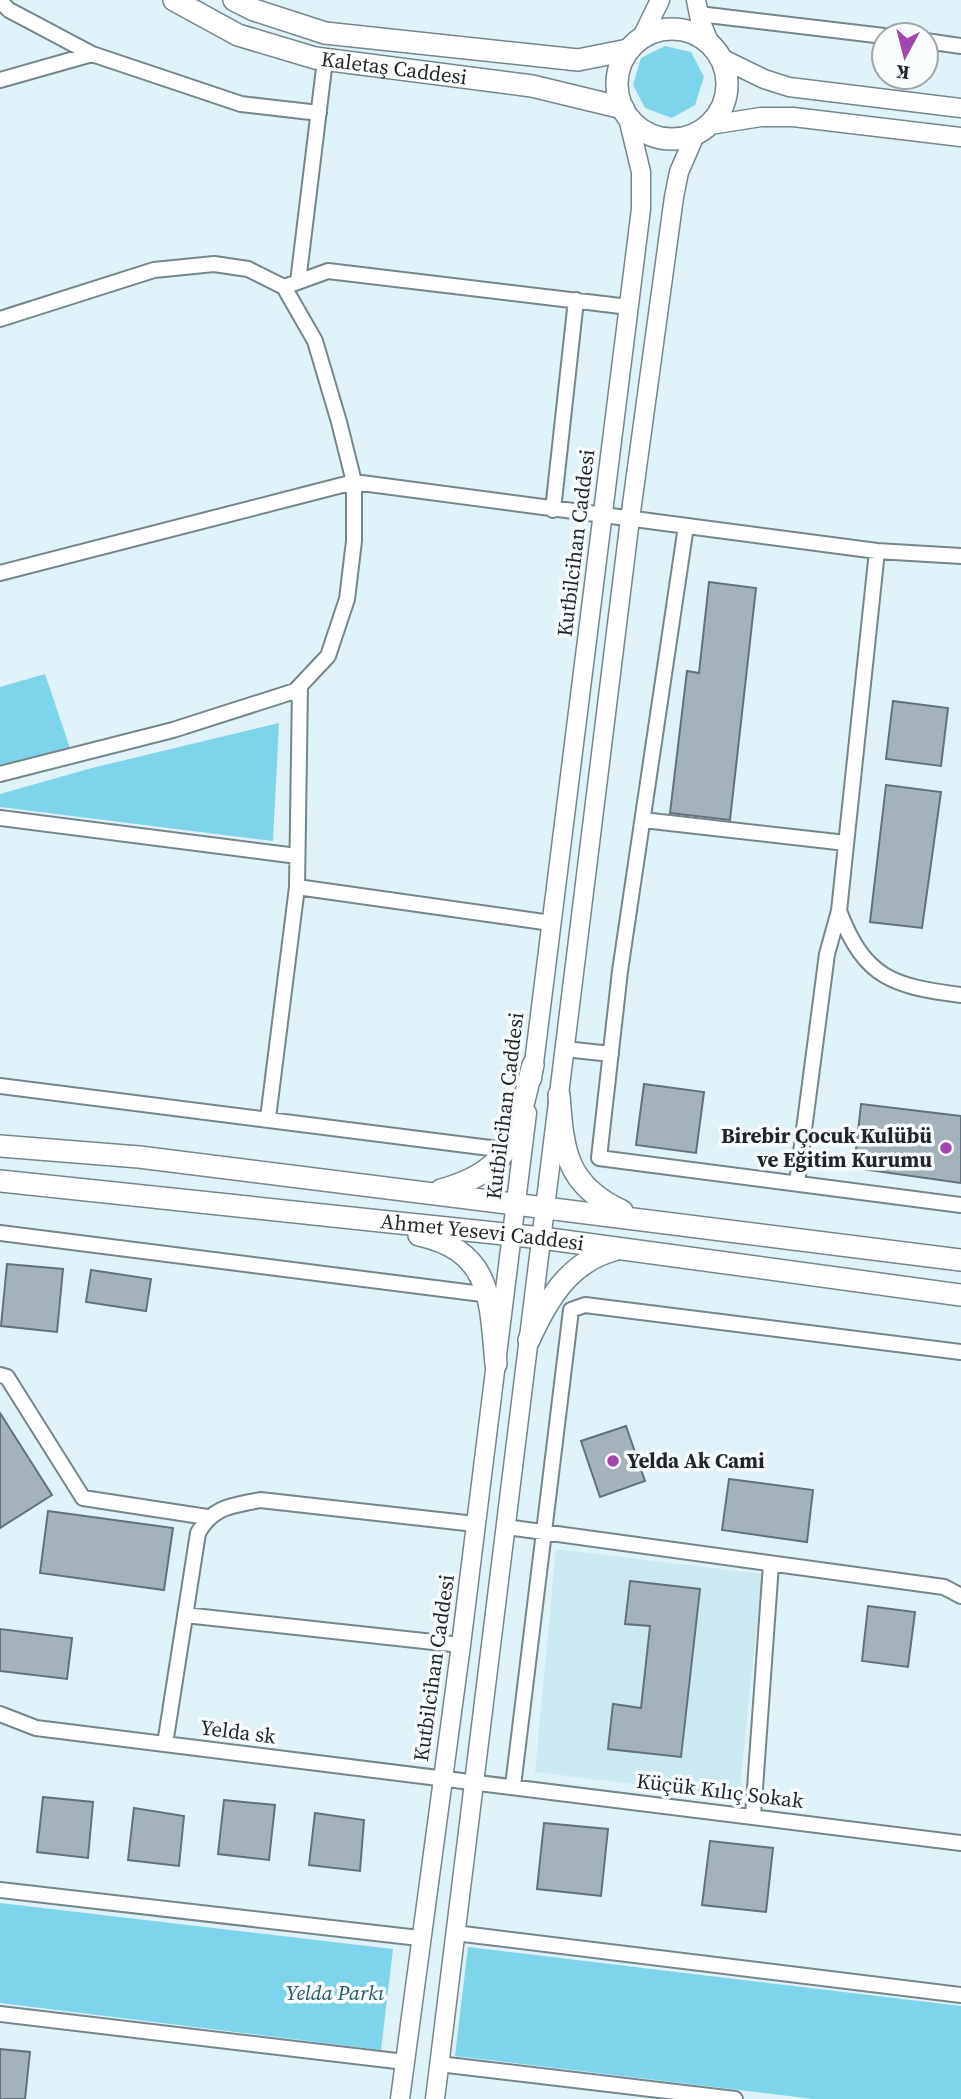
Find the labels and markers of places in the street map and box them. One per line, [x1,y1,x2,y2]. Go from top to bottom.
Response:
place label: Birebir Çocuk Kulübü ve Eğitim Kurumu [721,1121,932,1174]
marker: Birebir Çocuk Kulübü ve Eğitim Kurumu [938,1140,954,1156]
place label: Yelda Ak Cami [627,1446,765,1475]
marker: Yelda Ak Cami [605,1453,621,1469]

